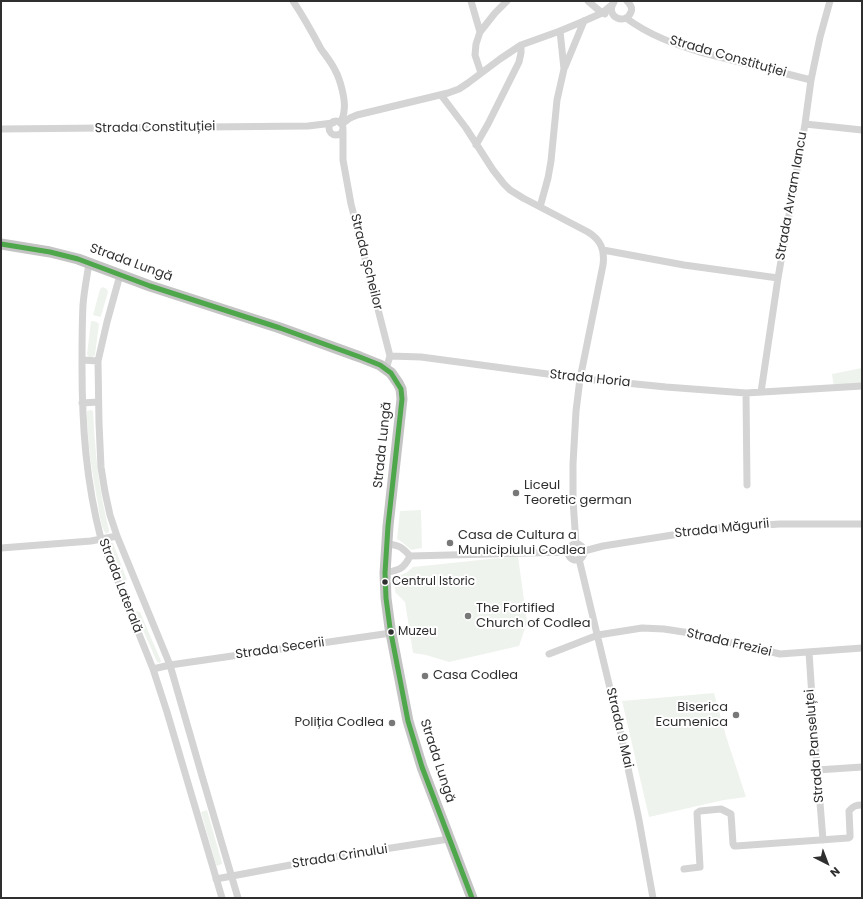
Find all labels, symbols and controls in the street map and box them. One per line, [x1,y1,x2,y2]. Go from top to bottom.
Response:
street label: Strada Constituției [668,33,788,81]
street label: Strada Constituției [95,119,215,137]
street label: Strada Avram Iancu [773,131,811,261]
street label: Strada Șcheilor [347,212,385,312]
street label: Strada Lungă [88,241,174,285]
street label: Strada Horia [549,367,631,391]
street label: Strada Lungă [371,401,395,489]
place label: Liceul Teoretic german [524,478,632,509]
marker: Liceul Teoretic german [511,488,521,498]
street label: Strada Măgurii [674,516,770,542]
place label: Casa de Cultura a Municipiului Codlea [458,528,586,559]
street label: Strada Laterală [95,537,145,635]
marker: Casa de Cultura a Municipiului Codlea [445,538,455,548]
place label: Centrul Istoric [392,575,475,589]
marker: Centrul Istoric [380,577,390,587]
place label: The Fortified Church of Codlea [476,601,590,632]
marker: The Fortified Church of Codlea [463,611,473,621]
place label: Muzeu [398,625,437,639]
street label: Strada Freziei [685,626,773,660]
marker: Muzeu [386,627,396,637]
street label: Strada Secerii [234,635,326,663]
place label: Casa Codlea [433,668,518,684]
marker: Casa Codlea [420,671,430,681]
street label: Strada 9 Mai [602,686,636,770]
street label: Strada Panseluței [802,689,828,803]
place label: Biserica Ecumenica [655,700,728,731]
marker: Biserica Ecumenica [731,710,741,720]
place label: Poliția Codlea [294,715,384,731]
street label: Strada Lungă [416,717,458,805]
marker: Poliția Codlea [387,718,397,728]
street label: Strada Crinului [291,842,389,872]
north arrow [807,843,847,883]
text: N [827,863,843,881]

